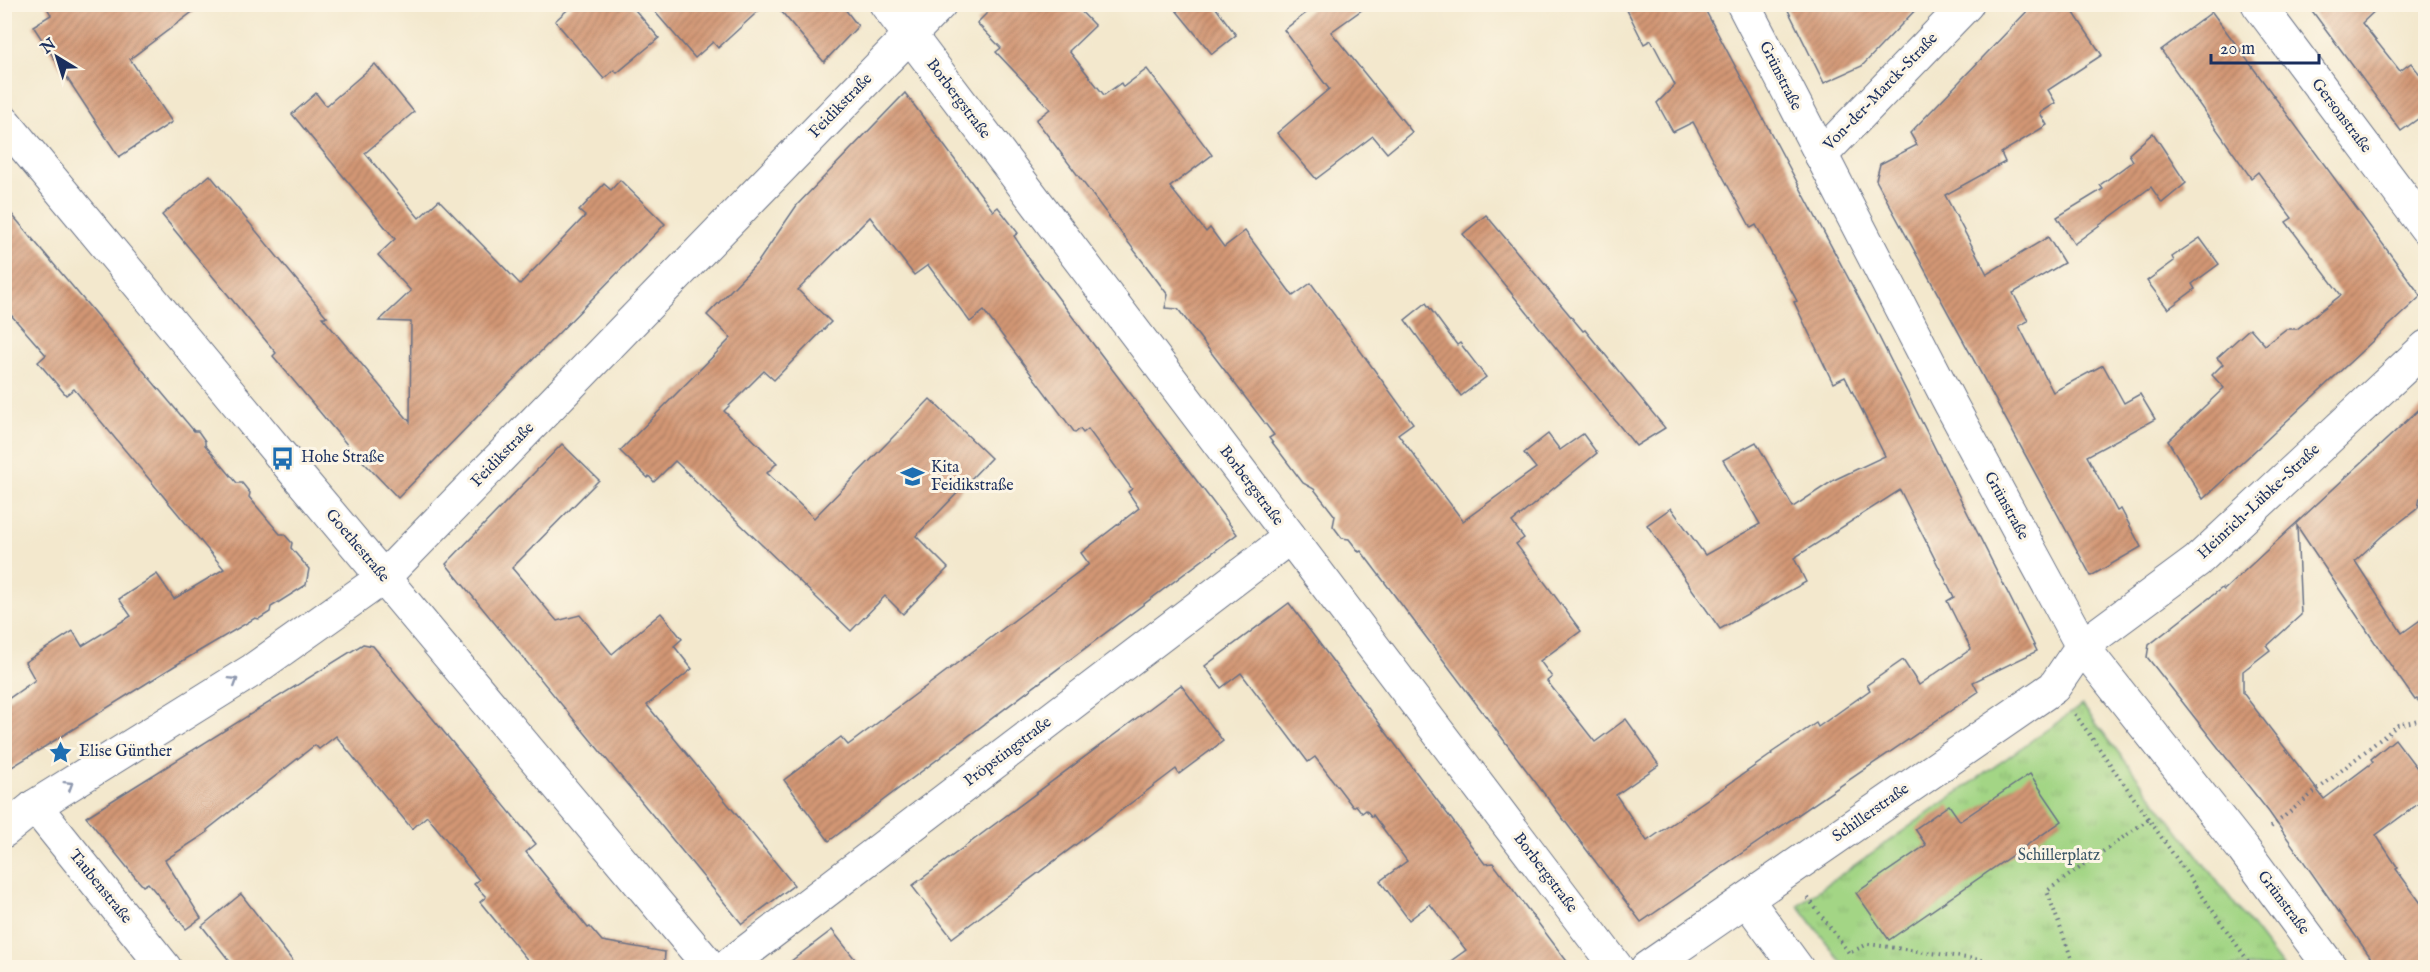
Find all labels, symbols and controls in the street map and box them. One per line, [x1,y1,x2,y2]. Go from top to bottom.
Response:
north arrow [27,27,87,87]
scale bar [2211,27,2319,65]
street label: Von-der-Marck-Straße [1819,29,1942,156]
text: N [37,35,61,60]
street label: Grünstraße [1754,38,1806,114]
text: 20 m [2220,38,2255,61]
street label: Borbergstraße [921,55,995,143]
street label: Feidikstraße [805,69,877,143]
street label: Gersonstraße [2306,75,2376,157]
street label: Feidikstraße [467,418,539,492]
street label: Heinrich-Lübke-Straße [2194,440,2324,564]
street label: Borbergstraße [1214,442,1288,530]
bus stop icon: Hohe Straße [270,445,296,471]
place label: Hohe Straße [301,448,384,468]
place label: Kita Feidikstraße [931,458,1013,496]
school or university icon: Kita Feidikstraße [900,464,926,490]
street label: Grünstraße [1979,468,2033,544]
street label: Goethestraße [321,505,393,587]
one-way arrow [228,677,238,689]
street label: Pröpstingstraße [960,713,1056,791]
place icon: Elise Günther [48,739,74,765]
place label: Elise Günther [79,742,172,762]
street label: Schillerstraße [1829,779,1913,847]
one-way arrow [62,781,73,792]
street label: Borbergstraße [1508,829,1582,917]
street label: Taubenstraße [64,846,136,928]
park label: Schillerplatz [2018,846,2100,866]
street label: Grünstraße [2252,867,2314,939]

